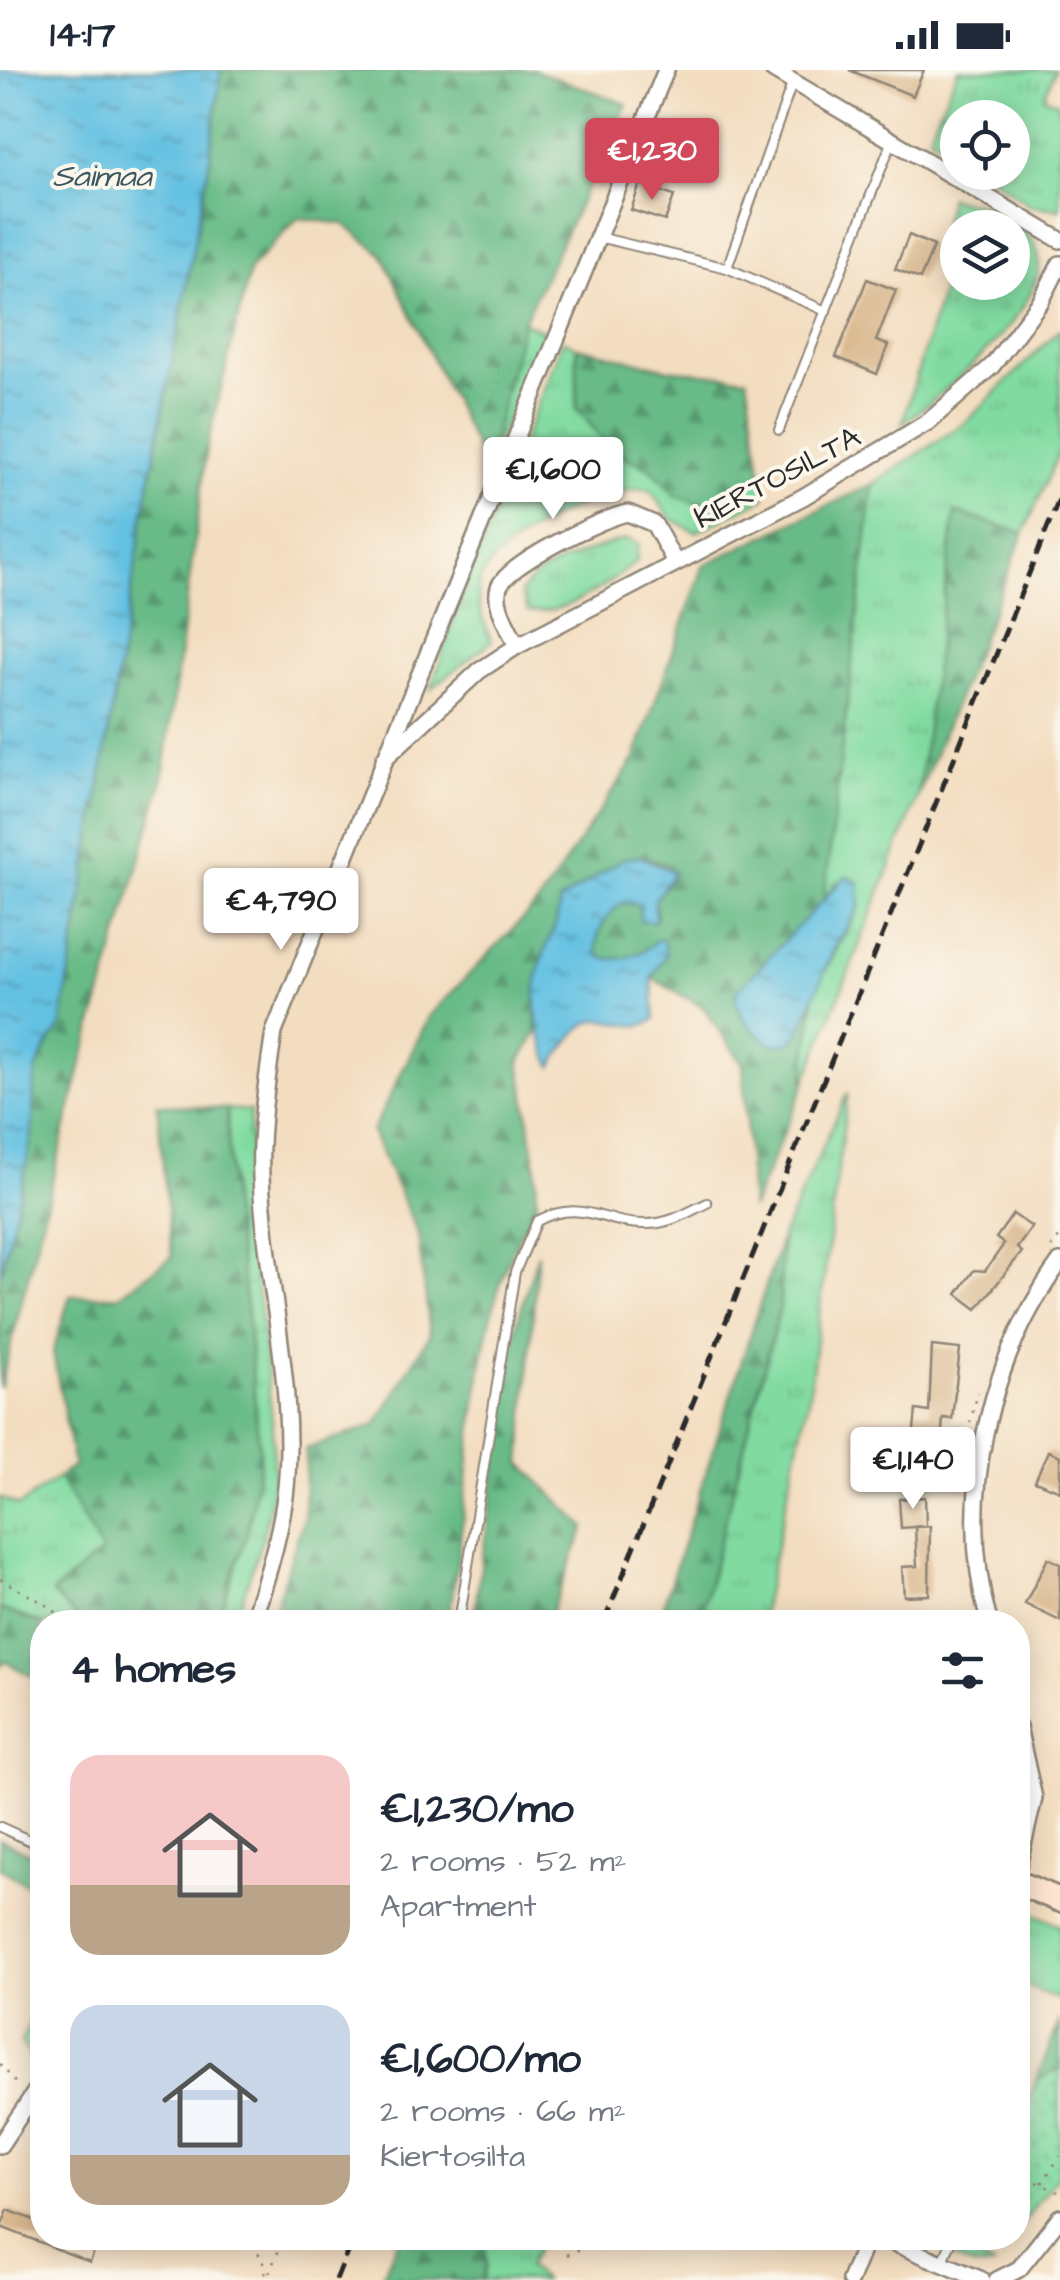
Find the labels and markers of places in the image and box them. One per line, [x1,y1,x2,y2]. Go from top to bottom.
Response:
pin: €1,230 [571,118,733,203]
pin: €1,600 [472,437,634,522]
pin: €4,790 [200,868,362,953]
pin: €1,140 [832,1427,994,1512]

